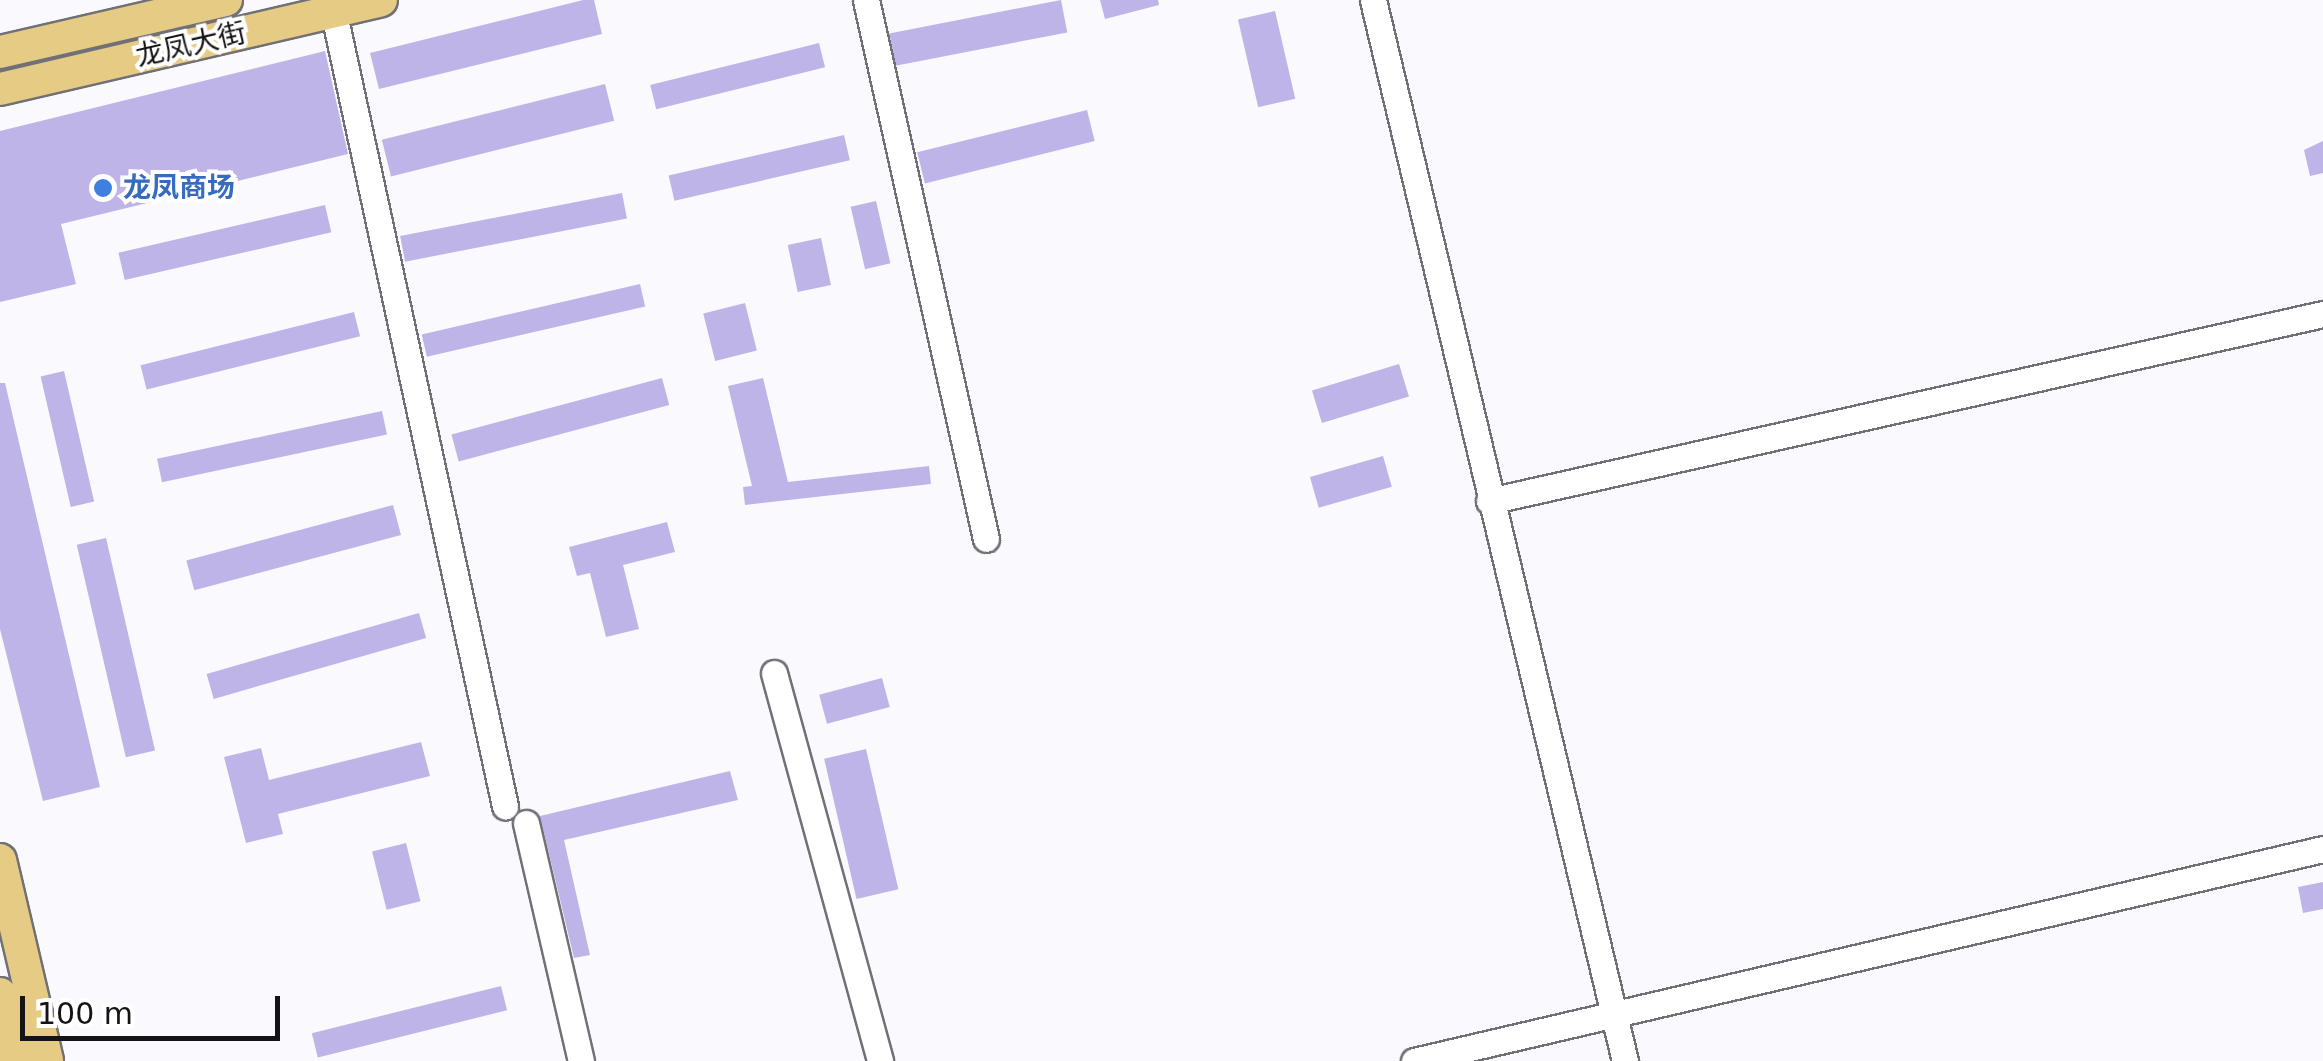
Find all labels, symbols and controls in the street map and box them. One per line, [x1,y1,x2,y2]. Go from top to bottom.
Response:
street label: 龙凤大街 [133,16,249,74]
place label: 龙凤商场 [123,171,235,205]
marker: 龙凤商场 [92,177,114,199]
scale bar [25,976,285,1038]
text: 100 m [37,996,133,1031]

